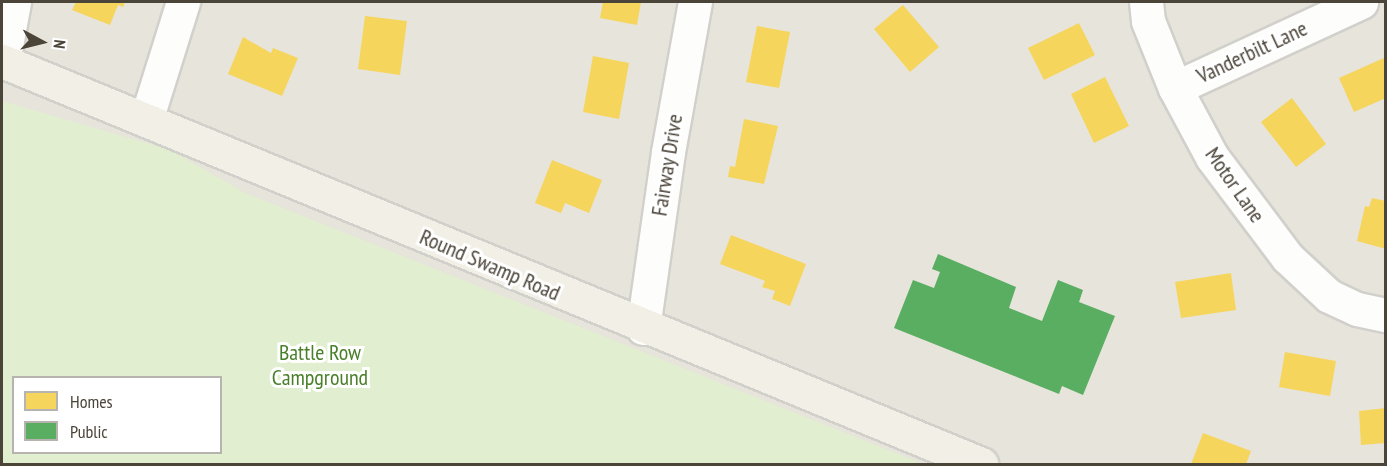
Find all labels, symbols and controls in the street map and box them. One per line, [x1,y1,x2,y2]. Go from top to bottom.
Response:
north arrow [12,12,72,72]
street label: Vanderbilt Lane [1193,15,1311,89]
text: N [49,39,70,50]
street label: Fairway Drive [646,112,688,218]
street label: Motor Lane [1200,142,1270,228]
street label: Round Swamp Road [416,224,564,306]
park label: Battle Row Campground [272,339,368,390]
legend [12,376,222,454]
text: Homes [70,390,113,413]
text: Public [70,420,108,443]

